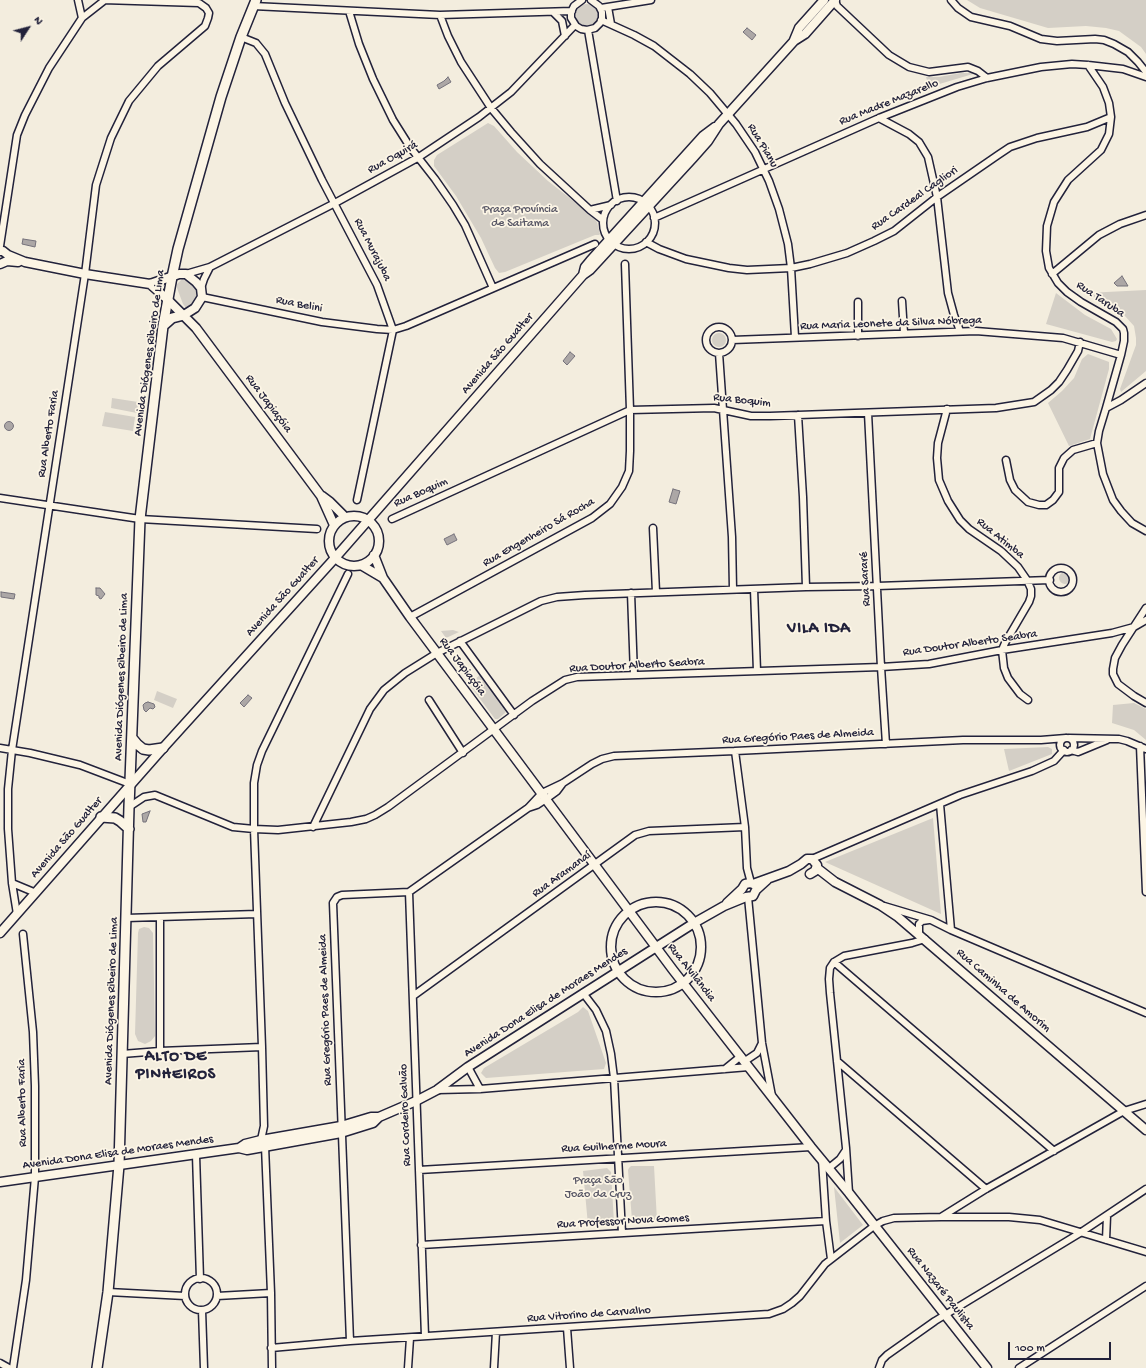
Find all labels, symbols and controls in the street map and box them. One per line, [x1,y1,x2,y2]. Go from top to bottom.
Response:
north arrow [8,8,48,48]
text: N [31,15,45,27]
street label: Rua Madre Mazarello [837,77,941,129]
street label: Rua Pianu [743,121,781,171]
street label: Rua Oquirá [365,138,421,178]
street label: Rua Cardeal Cagliori [869,164,961,234]
park label: Praça Província de Saitama [482,203,558,231]
street label: Rua Murajuba [350,216,394,284]
street label: Avenida Diógenes Ribeiro de Lima [131,269,169,437]
street label: Rua Taruba [1073,278,1127,322]
street label: Rua Belini [274,293,324,317]
street label: Avenida São Gualter [459,311,537,397]
street label: Rua Maria Leonete da Silva Nóbrega [800,314,982,334]
street label: Rua Japiaçóia [241,372,295,436]
street label: Rua Alberto Faria [35,389,63,479]
street label: Rua Boquim [713,391,771,411]
street label: Rua Boquim [392,475,450,511]
street label: Rua Engenheiro Sá Rocha [481,495,597,571]
street label: Rua Atimba [973,515,1027,563]
street label: Rua Sararé [857,551,875,607]
street label: Avenida São Gualter [243,554,323,640]
street label: Avenida Diógenes Ribeiro de Lima [112,593,132,761]
district label: VILA IDA [787,620,851,640]
street label: Rua Doutor Alberto Seabra [902,627,1038,661]
street label: Rua Japiaçóia [435,635,489,699]
street label: Rua Doutor Alberto Seabra [569,655,705,677]
street label: Rua Gregório Paes de Almeida [722,726,874,748]
street label: Avenida São Gualter [28,795,106,881]
street label: Rua Aramanaí [530,849,594,901]
street label: Avenida Diógenes Ribeiro de Lima [102,917,122,1085]
street label: Rua Gregório Paes de Almeida [316,934,336,1086]
street label: Rua Alvilândia [664,941,718,1005]
street label: Avenida Dona Elisa de Moraes Mendes [462,945,630,1061]
street label: Rua Caminha de Amorim [953,946,1053,1036]
district label: ALTO DE PINHEIROS [136,1048,216,1086]
street label: Rua Alberto Faria [15,1059,31,1147]
street label: Rua Cordeiro Galvão [397,1063,415,1167]
street label: Avenida Dona Elisa de Moraes Mendes [22,1132,214,1174]
street label: Rua Guilherme Moura [561,1137,667,1157]
park label: Praça São João da Cruz [565,1174,631,1202]
street label: Rua Professor Nova Gomes [557,1211,689,1233]
street label: Rua Nazaré Paulista [903,1245,977,1333]
street label: Rua Vitorino de Carvalho [527,1303,651,1327]
scale bar [1010,1334,1113,1360]
text: 100 m [1015,1342,1045,1356]

